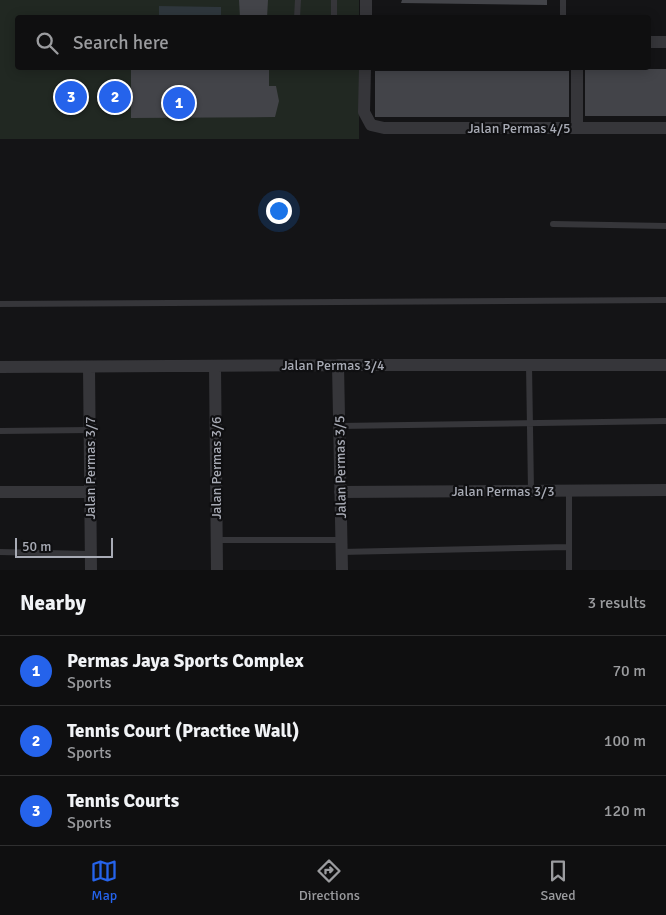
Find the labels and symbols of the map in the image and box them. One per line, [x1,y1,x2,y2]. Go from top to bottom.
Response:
pin: 3 [55,78,87,116]
pin: 2 [99,78,131,116]
pin: 1 [163,84,195,122]
street label: Jalan Permas 4/5 [467,120,571,137]
your location [266,198,292,224]
street label: Jalan Permas 3/4 [281,357,385,374]
street label: Jalan Permas 3/5 [331,415,350,519]
street label: Jalan Permas 3/7 [82,416,99,520]
street label: Jalan Permas 3/6 [208,416,225,520]
street label: Jalan Permas 3/3 [451,483,555,500]
scale bar [15,535,112,558]

